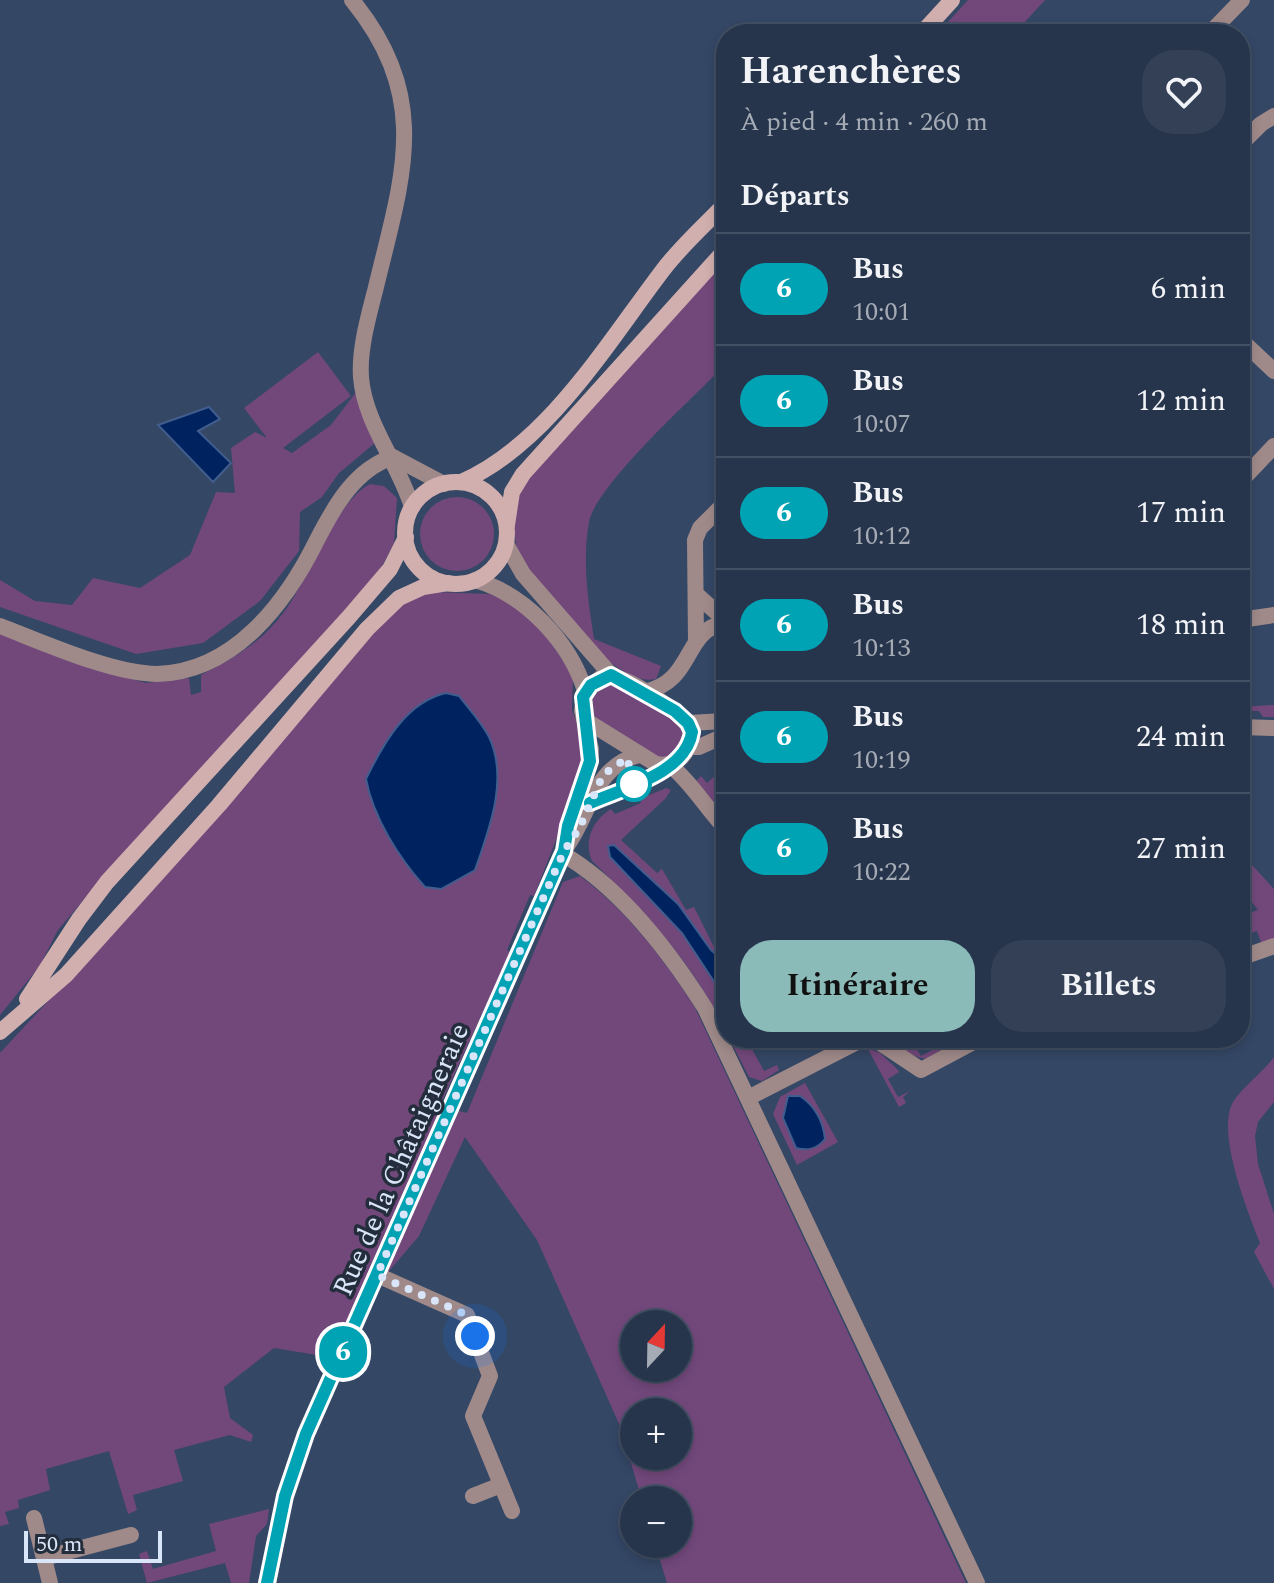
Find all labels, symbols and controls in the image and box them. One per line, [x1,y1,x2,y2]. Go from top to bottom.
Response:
text: Harenchères [740,43,962,101]
button: heart [1142,50,1226,134]
text: À pied · 4 min · 260 m [740,102,988,142]
text: Départs [740,173,850,219]
text: Bus [852,246,904,292]
text: 6 min [1151,266,1226,312]
text: 6 [776,267,792,310]
text: 10:01 [852,292,911,332]
text: Bus [852,358,904,404]
text: 12 min [1136,378,1226,424]
text: 6 [776,379,792,422]
text: 10:07 [852,404,911,444]
text: Bus [852,470,904,516]
text: 17 min [1136,490,1226,536]
text: 6 [776,491,792,534]
text: 10:12 [852,516,911,556]
text: Bus [852,582,904,628]
text: 18 min [1136,602,1226,648]
text: 6 [776,603,792,646]
text: 10:13 [852,628,911,668]
text: Bus [852,694,904,740]
text: 24 min [1136,714,1226,760]
text: 6 [776,715,792,758]
text: 10:19 [852,740,911,780]
unlabelled marker [617,767,651,801]
text: Bus [852,806,904,852]
text: 27 min [1136,826,1226,872]
text: 6 [776,827,792,870]
text: 10:22 [852,852,911,892]
button: Itinéraire [740,940,975,1032]
button: Billets [991,940,1226,1032]
street label: Rue de la Châtaigneraie [322,1016,481,1303]
north arrow [620,1310,692,1382]
map controls [620,1310,692,1558]
your location [455,1316,495,1356]
line badge: 6 [317,1326,369,1378]
text: 6 [335,1330,351,1373]
button: + [620,1398,692,1470]
button: − [620,1486,692,1558]
scale bar [24,1527,162,1563]
text: 50 m [36,1528,82,1561]

